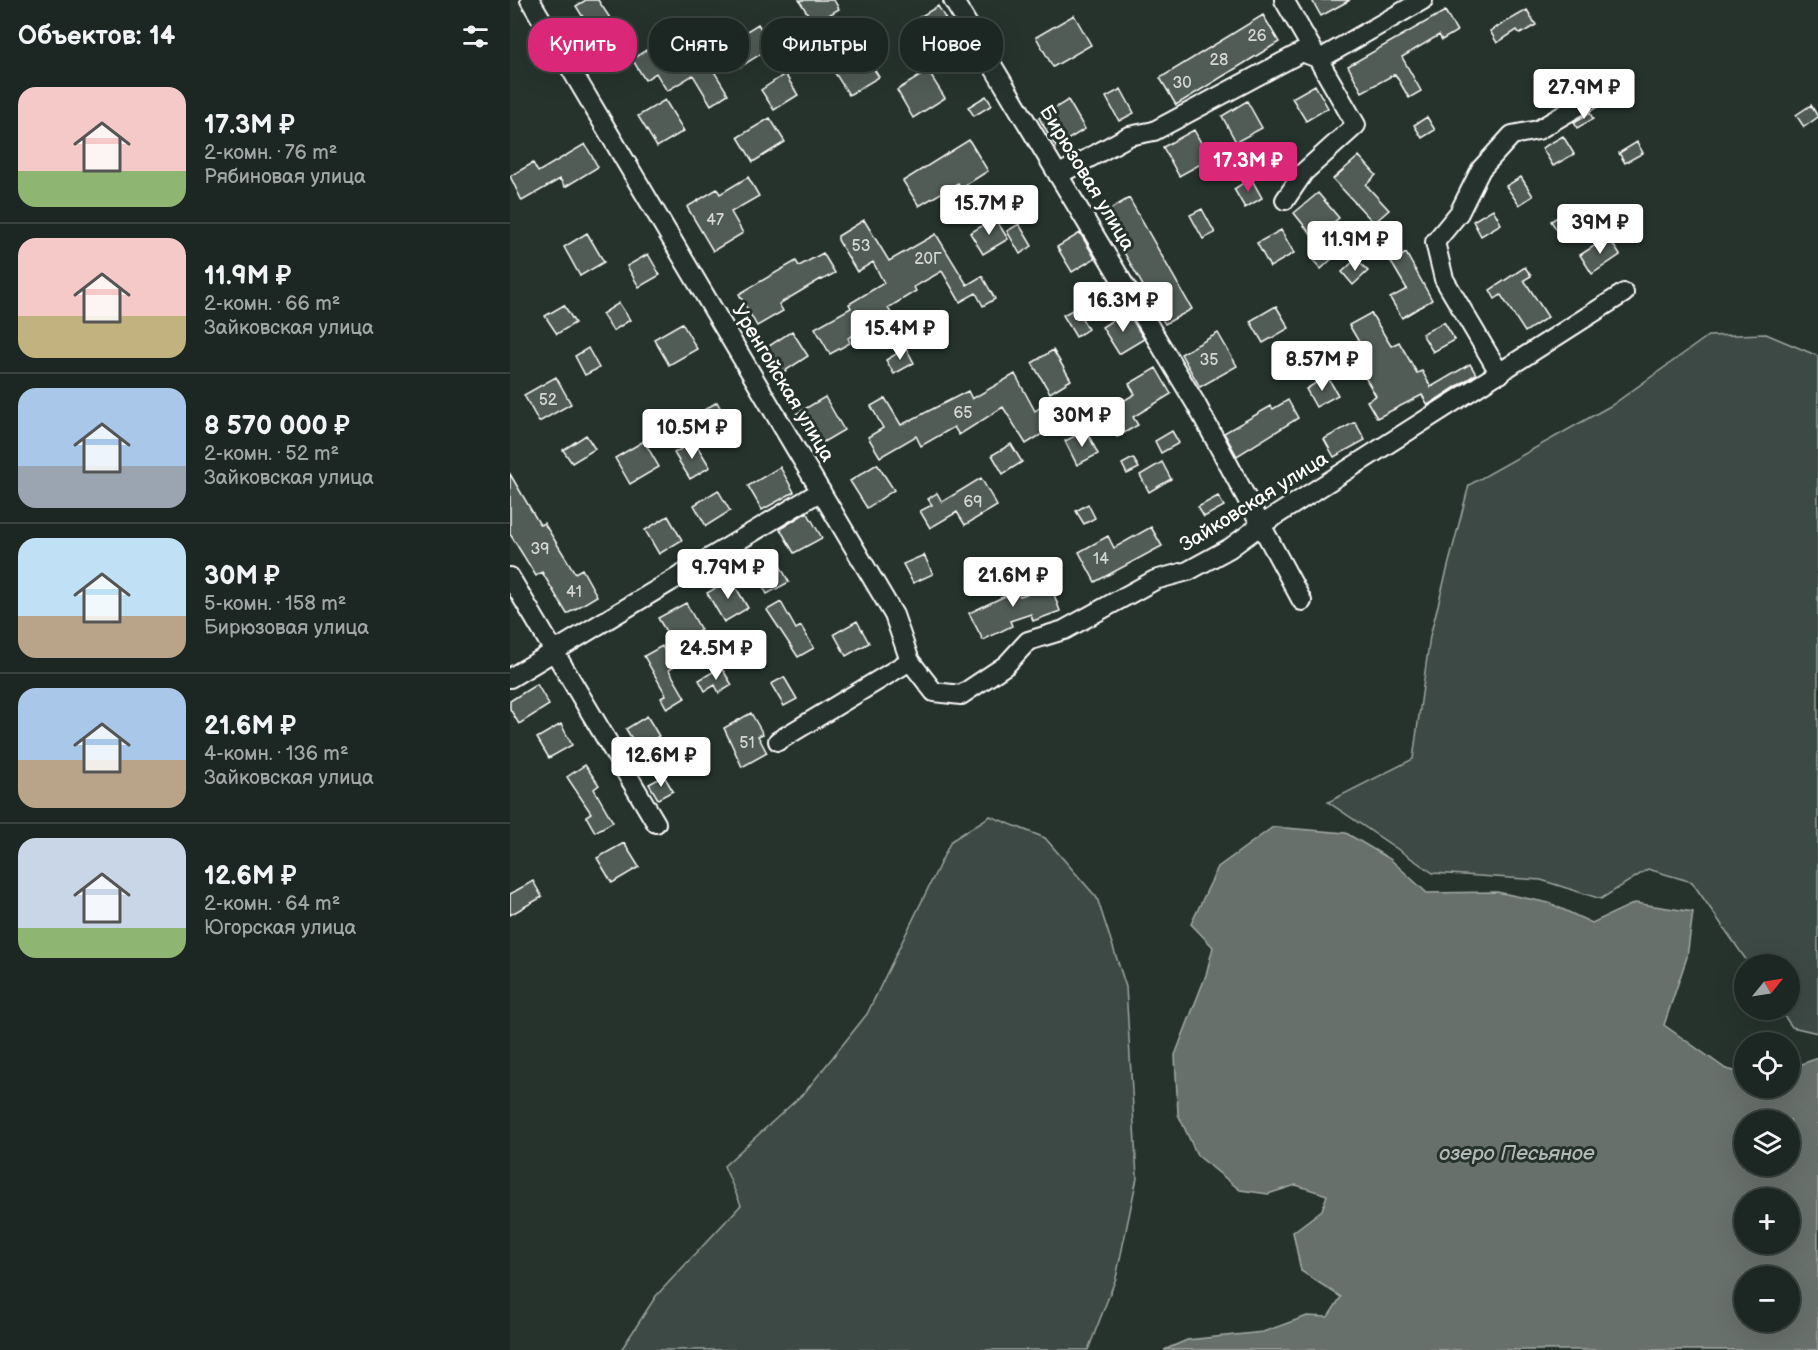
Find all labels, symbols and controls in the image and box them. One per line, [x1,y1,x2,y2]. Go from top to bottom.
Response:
chip: Купить [528,18,637,72]
chip: Снять [649,18,749,72]
chip: Фильтры [761,18,888,72]
chip: Новое [900,18,1003,72]
icon: filters [459,20,492,53]
text: Объектов: 14 [18,21,175,52]
house number: 26 [1247,27,1267,46]
house number: 28 [1210,51,1228,70]
pin: 27.9M ₽ [1529,69,1639,120]
house number: 30 [1172,74,1192,93]
text: 27.9M ₽ [1548,76,1620,100]
street label: Бирюзовая улица [1034,101,1140,255]
text: 17.3M ₽ [204,110,295,141]
icon: home [66,111,138,183]
text: 2-комн. · 76 m² [204,141,337,165]
pin: 17.3M ₽ [1193,142,1303,193]
text: 17.3M ₽ [1213,149,1283,173]
text: Рябиновая улица [204,165,366,189]
pin: 15.7M ₽ [934,185,1044,236]
text: 15.7M ₽ [954,192,1024,216]
pin: 39M ₽ [1558,204,1642,255]
house number: 47 [706,211,724,230]
text: 39M ₽ [1571,211,1629,235]
pin: 11.9M ₽ [1300,221,1410,272]
text: 11.9M ₽ [1321,228,1389,252]
house number: 53 [851,237,871,256]
house number: 20Г [914,250,942,269]
text: 11.9M ₽ [204,261,291,292]
icon: home [66,262,138,334]
pin: 16.3M ₽ [1068,282,1178,333]
text: 16.3M ₽ [1088,289,1158,313]
text: 2-комн. · 66 m² [204,292,340,316]
street label: Уренгойская улица [726,300,840,466]
pin: 15.4M ₽ [845,310,955,361]
text: Зайковская улица [204,316,374,340]
text: 15.4M ₽ [865,317,935,341]
pin: 8.57M ₽ [1267,341,1377,392]
text: 8.57M ₽ [1285,348,1359,372]
house number: 35 [1199,351,1219,370]
house number: 52 [539,391,558,410]
pin: 30M ₽ [1040,397,1124,448]
house number: 65 [954,404,972,423]
text: 30M ₽ [1053,404,1111,428]
pin: 10.5M ₽ [637,409,747,460]
text: 8 570 000 ₽ [204,411,350,442]
icon: home [66,412,138,484]
text: 10.5M ₽ [656,416,728,440]
text: 2-комн. · 52 m² [204,442,339,466]
street label: Зайковская улица [1176,447,1333,557]
text: Зайковская улица [204,466,374,490]
house number: 69 [963,493,983,512]
house number: 39 [530,540,550,559]
pin: 9.79M ₽ [673,549,783,600]
house number: 14 [1093,550,1109,569]
text: 9.79M ₽ [691,556,765,580]
pin: 21.6M ₽ [958,557,1068,608]
text: 30M ₽ [204,561,280,592]
icon: home [66,562,138,634]
text: 21.6M ₽ [978,564,1048,588]
house number: 41 [566,583,582,602]
text: 5-комн. · 158 m² [204,592,346,616]
text: Бирюзовая улица [204,616,369,640]
pin: 24.5M ₽ [661,630,771,681]
text: 24.5M ₽ [679,637,753,661]
text: 21.6M ₽ [204,711,296,742]
icon: home [66,712,138,784]
house number: 51 [739,734,755,753]
pin: 12.6M ₽ [606,737,716,788]
text: 4-комн. · 136 m² [204,742,349,766]
text: 12.6M ₽ [625,744,697,768]
text: Зайковская улица [204,766,374,790]
text: 12.6M ₽ [204,861,297,892]
icon: home [66,862,138,934]
text: 2-комн. · 64 m² [204,892,340,916]
text: Югорская улица [204,916,356,940]
north arrow [1734,954,1800,1020]
map controls [1734,954,1800,1332]
button: locate [1734,1032,1800,1098]
button: layers [1734,1110,1800,1176]
water label: озеро Песьяное [1439,1141,1595,1166]
button: + [1734,1188,1800,1254]
button: − [1734,1266,1800,1332]

